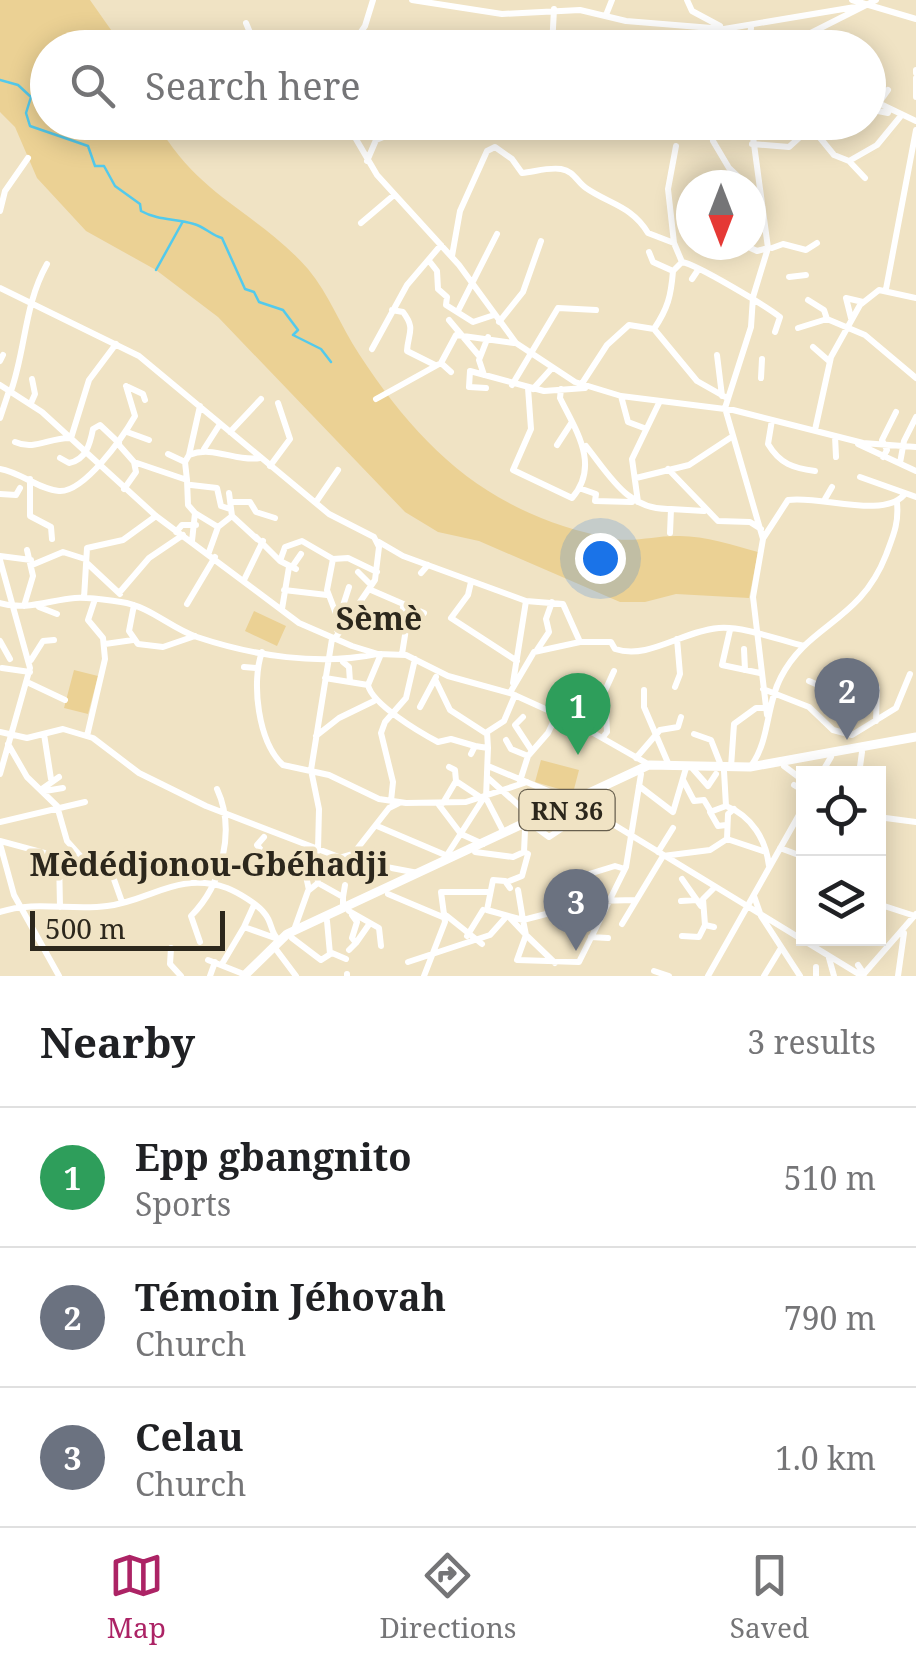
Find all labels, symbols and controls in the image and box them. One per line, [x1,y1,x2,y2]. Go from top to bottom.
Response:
search box [30,30,886,140]
icon: search [65,58,120,113]
text: Search here [145,59,361,111]
north arrow [676,170,766,260]
your location [575,533,626,584]
district label: Sèmè [336,596,422,639]
pin: 2 [814,658,880,740]
pin: 1 [546,672,610,755]
map controls [796,766,886,946]
button: locate [796,766,886,856]
road number: RN 36 [520,790,614,830]
district label: Mèdédjonou-Gbéhadji [30,842,388,885]
button: layers [796,856,886,946]
pin: 3 [544,868,608,951]
scale bar [30,906,225,950]
text: 500 m [45,909,126,947]
text: Nearby [40,1013,195,1070]
text: 3 results [747,1020,876,1063]
text: Epp gbangnito [135,1130,412,1182]
text: 1 [63,1156,82,1199]
text: 510 m [784,1156,876,1199]
text: Sports [135,1182,231,1225]
text: Témoin Jéhovah [135,1270,446,1322]
text: 2 [63,1296,82,1339]
text: 790 m [784,1296,876,1339]
text: Church [135,1322,246,1365]
text: Celau [135,1410,244,1462]
text: 3 [63,1436,82,1479]
text: 1.0 km [775,1436,876,1479]
text: Church [135,1462,246,1505]
tab: Map [107,1548,166,1646]
tab: Directions [379,1548,516,1646]
tab: Saved [730,1548,809,1646]

